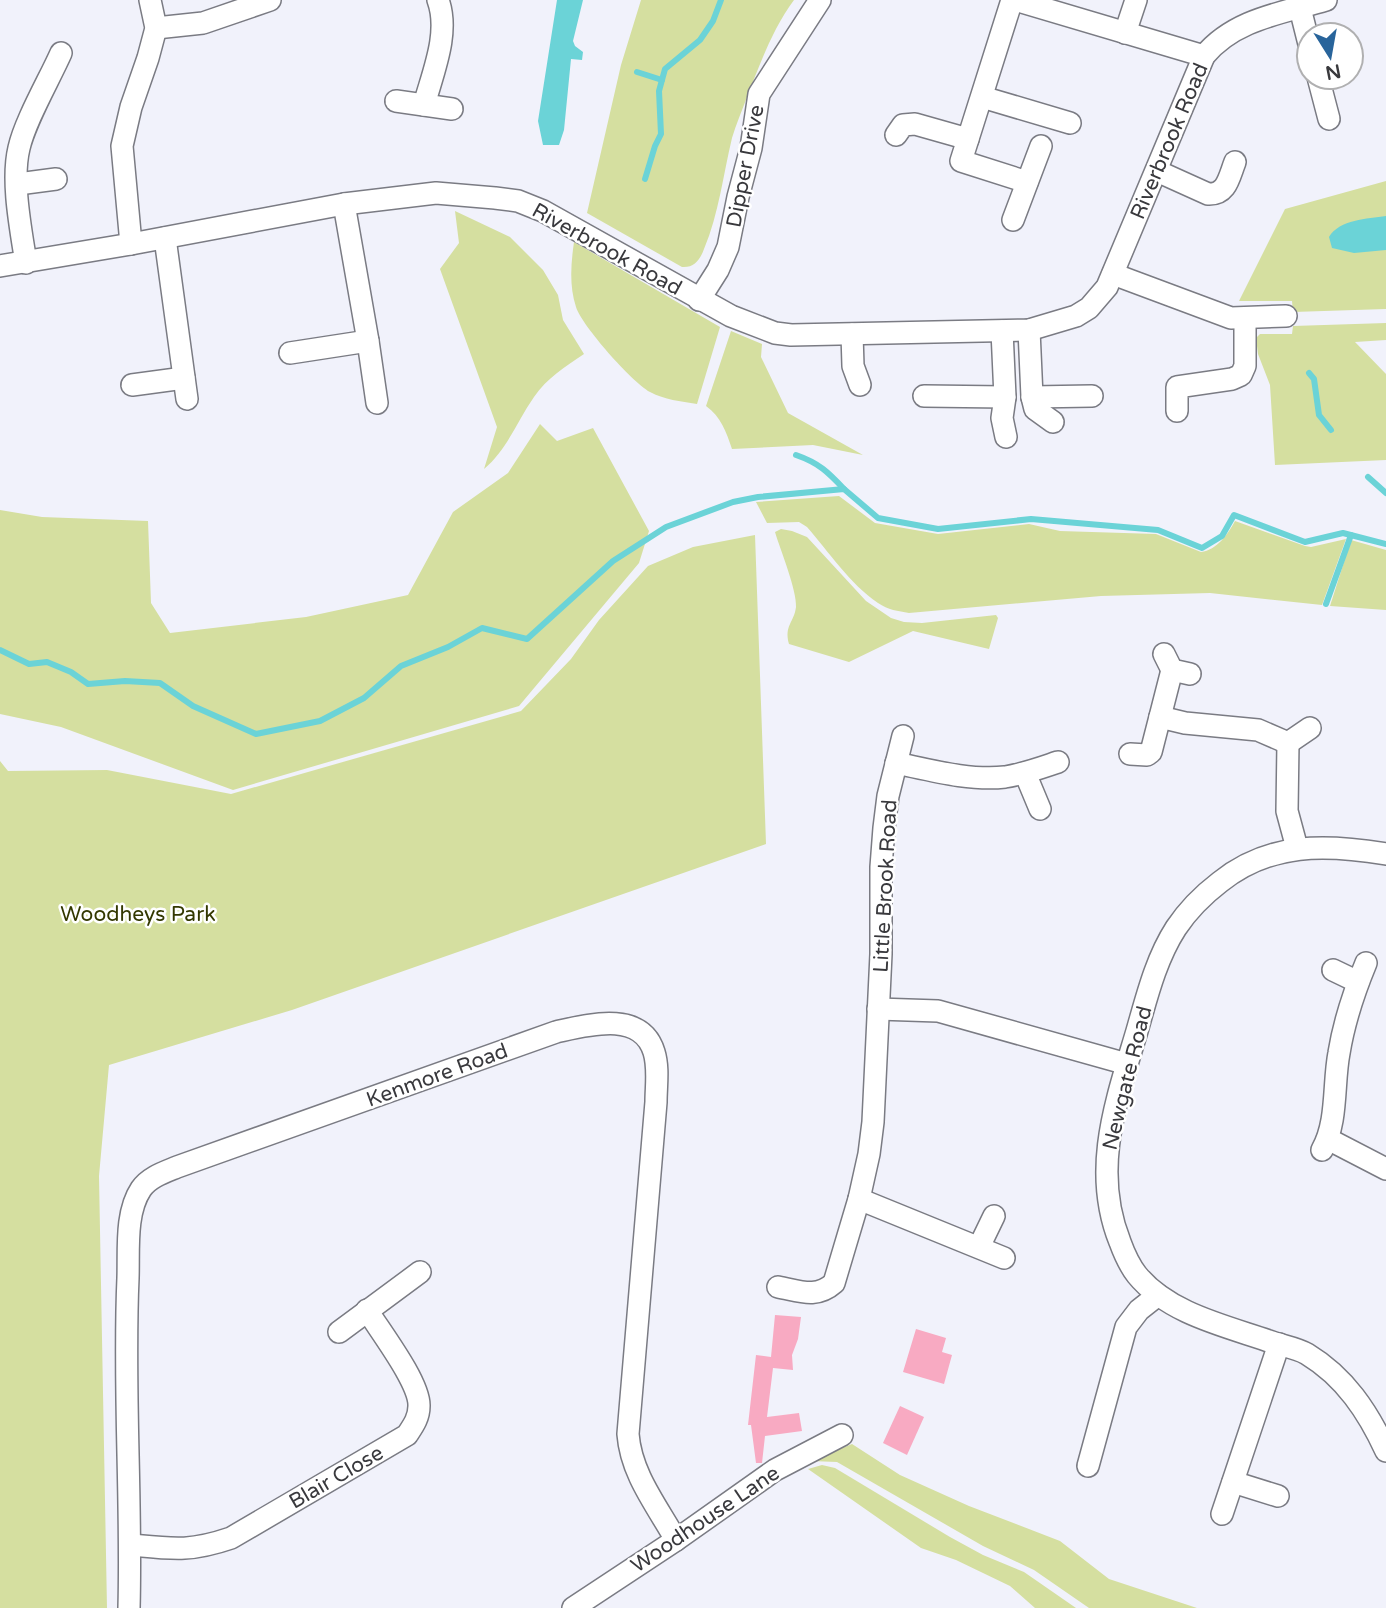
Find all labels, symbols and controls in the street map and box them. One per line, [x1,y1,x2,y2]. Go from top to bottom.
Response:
north arrow [1295,21,1365,91]
street label: Riverbrook Road [1125,59,1214,223]
text: N [1323,59,1343,84]
street label: Dipper Drive [721,103,770,230]
street label: Riverbrook Road [528,198,686,301]
street label: Little Brook Road [868,799,903,973]
park label: Woodheys Park [60,902,216,927]
street label: Newgate Road [1097,1003,1157,1153]
street label: Kenmore Road [363,1038,511,1113]
street label: Blair Close [285,1440,388,1514]
street label: Woodhouse Lane [626,1461,784,1578]

